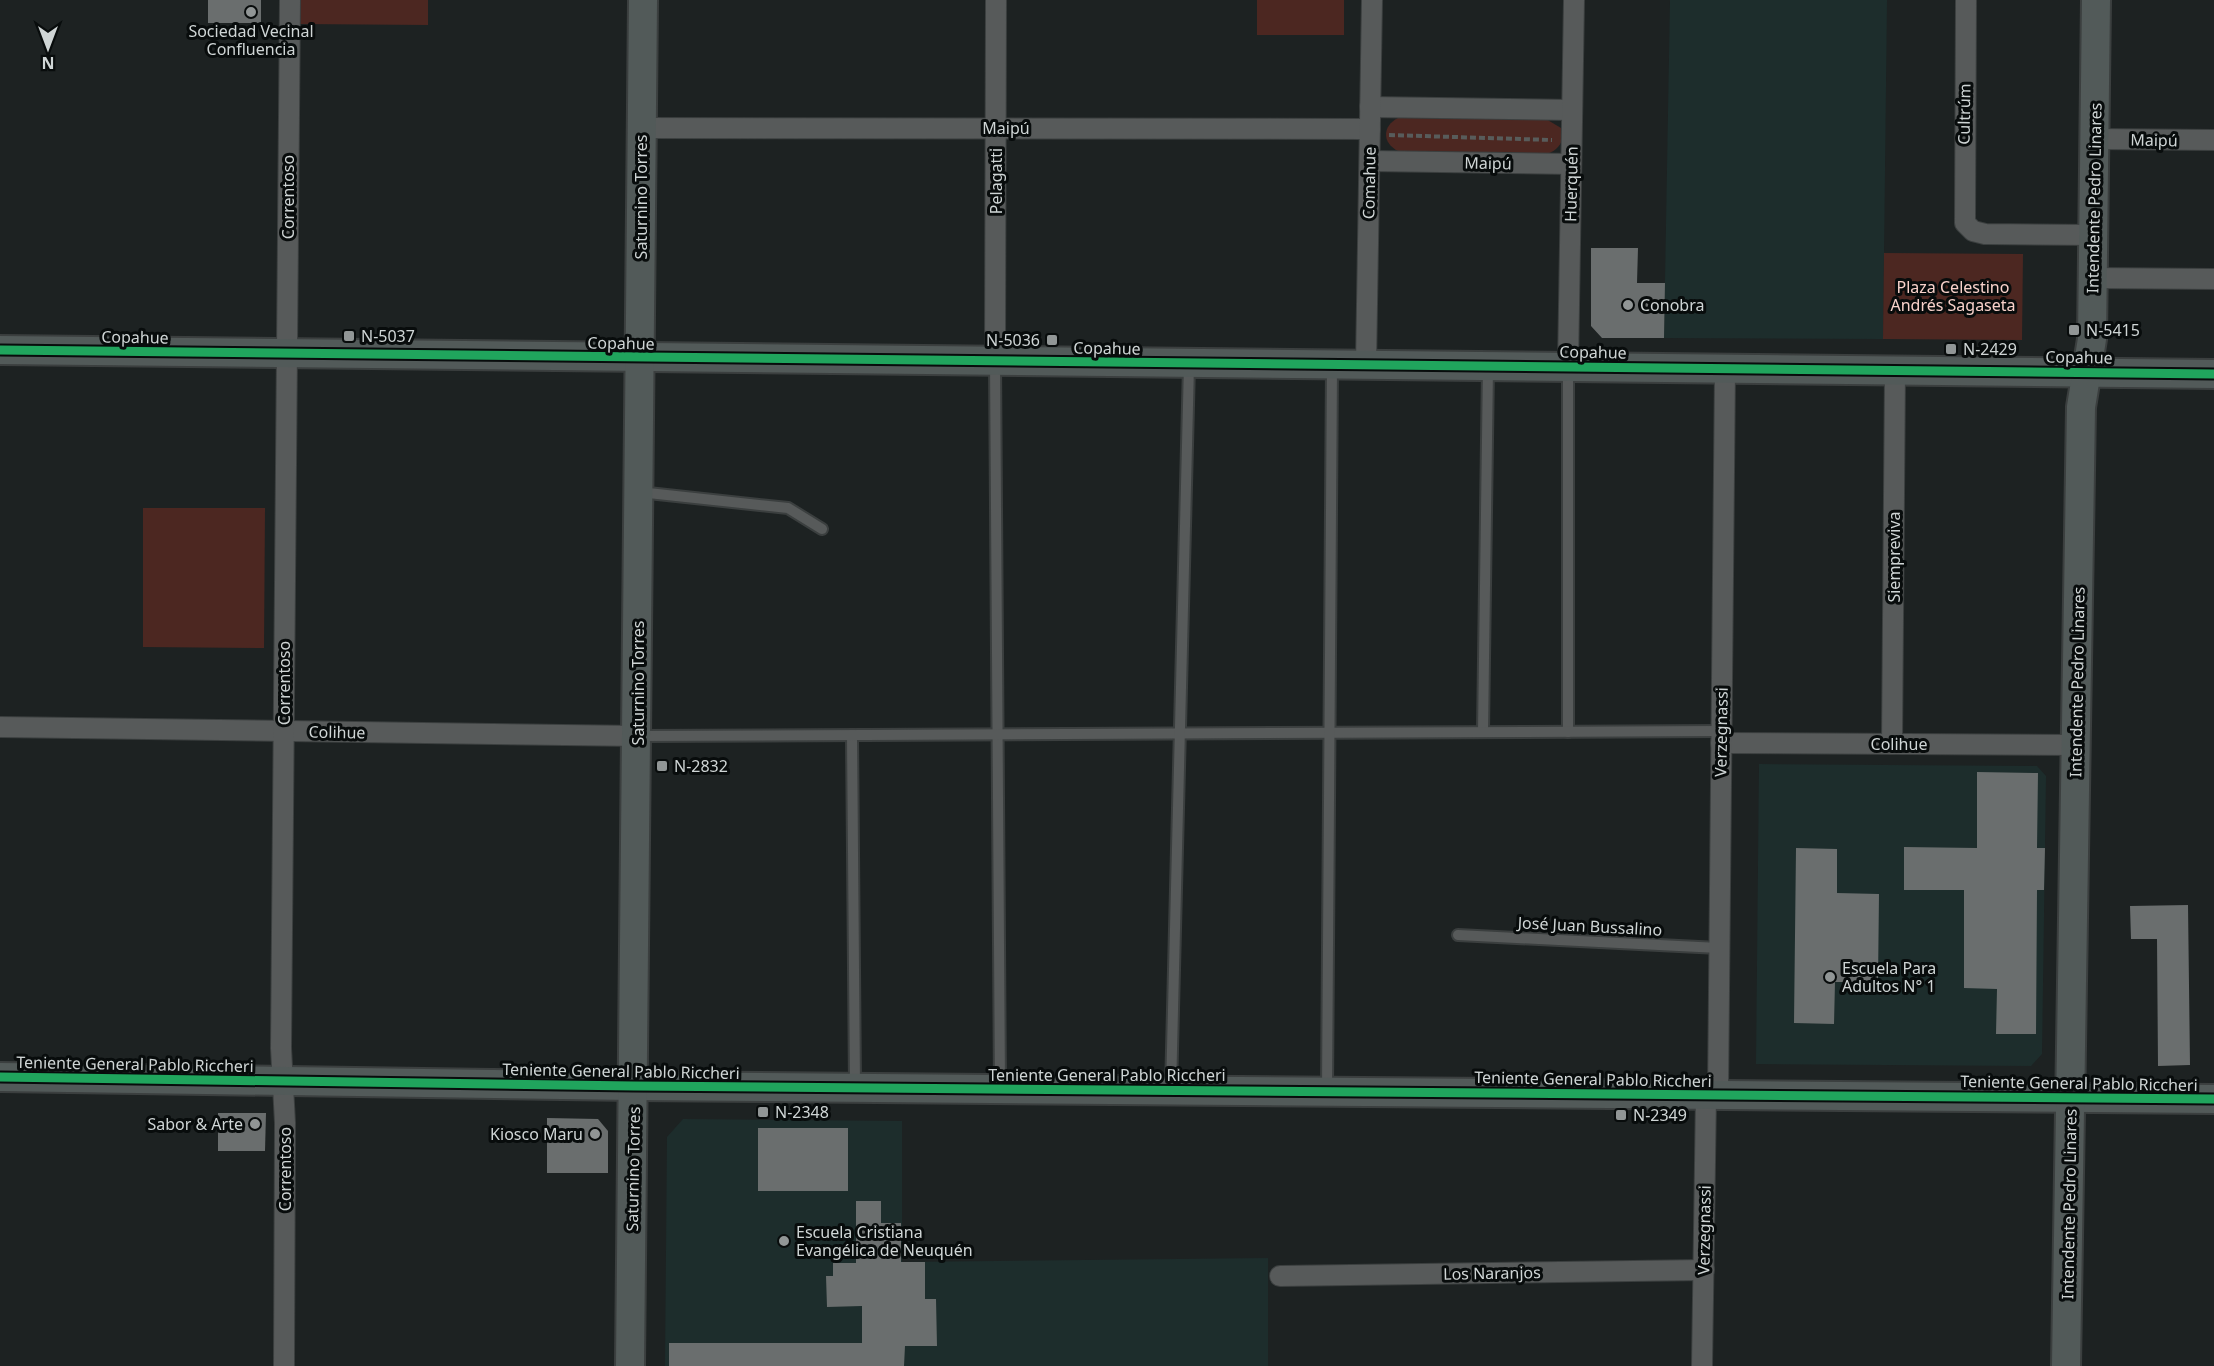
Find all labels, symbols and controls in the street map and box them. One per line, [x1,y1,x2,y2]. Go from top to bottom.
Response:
marker: Sociedad Vecinal Confluencia [244,5,258,19]
north arrow [18,18,78,78]
place label: Sociedad Vecinal Confluencia [188,20,314,60]
text: N [41,52,55,74]
street label: Cultrúm [1952,83,1976,145]
street label: Intendente Pedro Linares [2081,102,2107,294]
street label: Maipú [982,117,1030,139]
street label: Maipú [2130,129,2178,151]
street label: Saturnino Torres [630,135,652,259]
street label: Huerquén [1559,146,1583,222]
street label: Comahue [1357,147,1381,219]
street label: Pelagatti [985,148,1007,214]
street label: Maipú [1464,152,1512,174]
street label: Correntoso [277,155,299,239]
park label: Plaza Celestino Andrés Sagaseta [1890,276,2016,316]
place label: Conobra [1640,294,1704,316]
marker: Conobra [1621,298,1635,312]
place label: N-5415 [2086,319,2140,341]
marker: N-5415 [2067,323,2081,337]
street label: Copahue [101,325,169,349]
place label: N-5037 [361,325,415,347]
marker: N-5037 [342,329,356,343]
place label: N-5036 [986,329,1040,351]
street label: Copahue [587,331,655,355]
marker: N-5036 [1045,333,1059,347]
street label: Copahue [1073,336,1141,360]
place label: N-2429 [1963,338,2017,360]
street label: Copahue [1559,340,1627,364]
marker: N-2429 [1944,342,1958,356]
street label: Copahue [2045,345,2113,369]
street label: Siempreviva [1883,511,1905,603]
street label: Intendente Pedro Linares [2064,586,2090,778]
street label: Saturnino Torres [627,621,649,745]
street label: Correntoso [273,641,295,725]
street label: Verzegnassi [1709,687,1733,777]
street label: Colihue [308,721,366,743]
street label: Colihue [1871,733,1927,755]
place label: N-2832 [674,755,728,777]
marker: N-2832 [655,759,669,773]
street label: José Juan Bussalino [1515,911,1663,941]
place label: Escuela Para Adultos N° 1 [1842,957,1936,997]
marker: Escuela Para Adultos N° 1 [1823,970,1837,984]
street label: Teniente General Pablo Riccheri [16,1051,254,1077]
street label: Teniente General Pablo Riccheri [502,1058,740,1084]
street label: Teniente General Pablo Riccheri [988,1064,1226,1086]
street label: Teniente General Pablo Riccheri [1474,1066,1712,1092]
street label: Teniente General Pablo Riccheri [1960,1070,2198,1096]
place label: N-2348 [775,1101,829,1123]
place label: N-2349 [1633,1104,1687,1126]
marker: N-2348 [756,1105,770,1119]
street label: Saturnino Torres [621,1106,645,1232]
marker: N-2349 [1614,1108,1628,1122]
street label: Intendente Pedro Linares [2056,1108,2082,1300]
place label: Sabor & Arte [147,1113,243,1135]
marker: Sabor & Arte [248,1117,262,1131]
place label: Kiosco Maru [490,1123,583,1145]
street label: Correntoso [274,1127,296,1211]
marker: Kiosco Maru [588,1127,602,1141]
street label: Verzegnassi [1692,1185,1716,1275]
place label: Escuela Cristiana Evangélica de Neuquén [796,1221,973,1261]
marker: Escuela Cristiana Evangélica de Neuquén [777,1234,791,1248]
street label: Los Naranjos [1443,1261,1541,1285]

